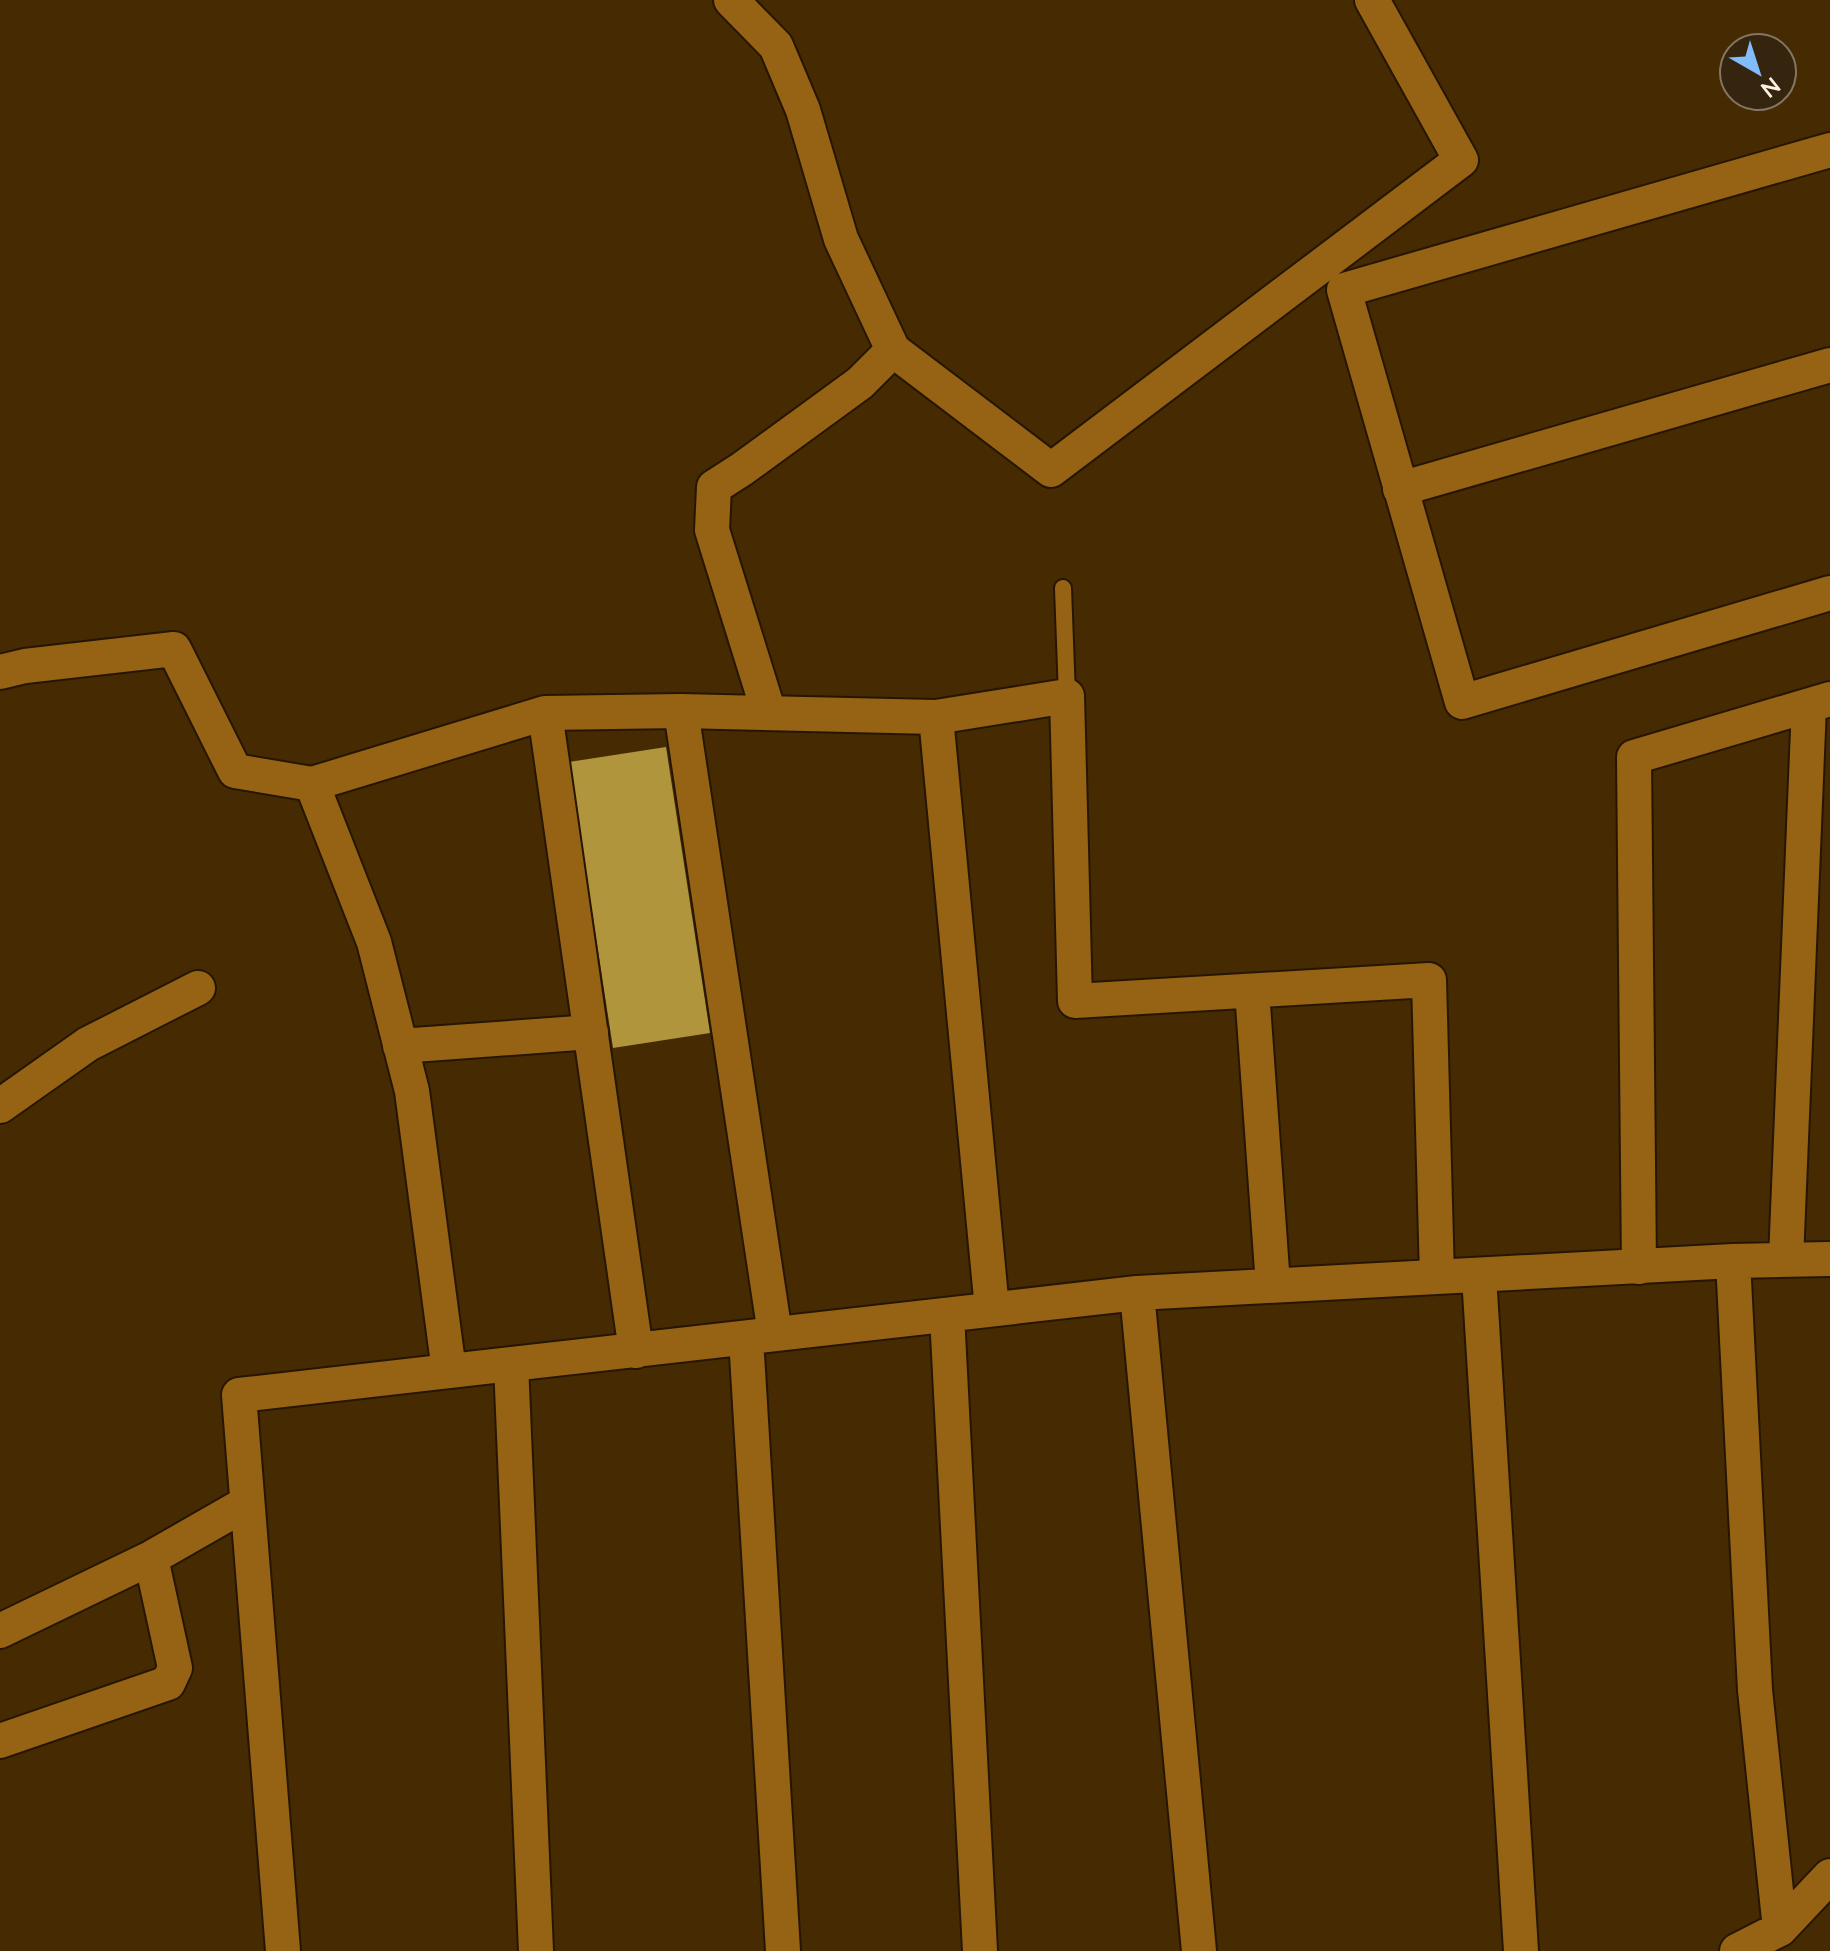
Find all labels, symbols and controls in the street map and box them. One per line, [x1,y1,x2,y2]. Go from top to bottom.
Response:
north arrow [1718,32,1798,112]
text: N [1756,72,1786,104]

